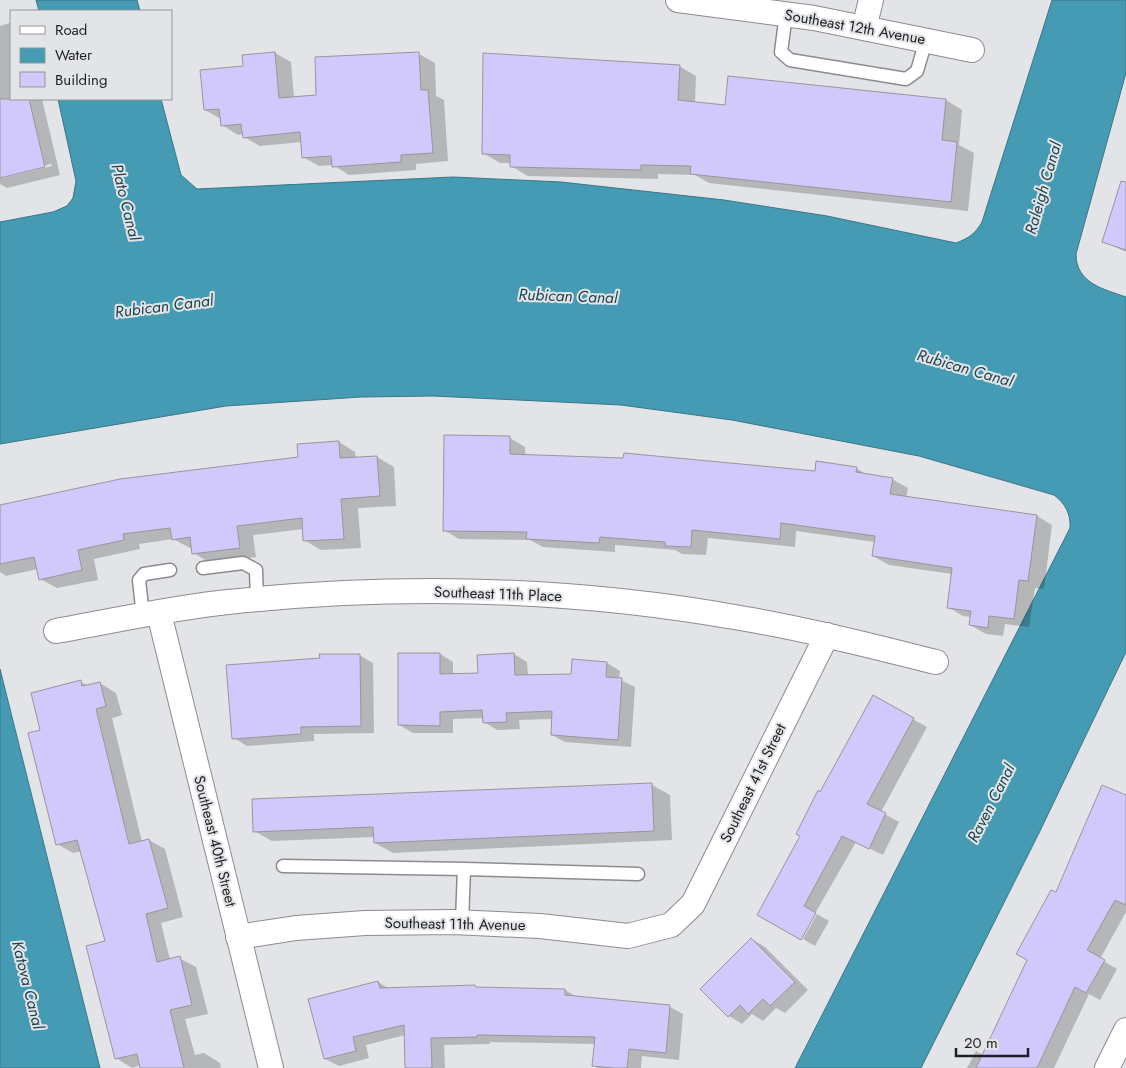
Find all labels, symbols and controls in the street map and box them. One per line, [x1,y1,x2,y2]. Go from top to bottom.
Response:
street label: Southeast 12th Avenue [783,4,928,50]
legend [10,10,172,100]
text: Road [55,19,87,41]
text: Water [55,44,93,66]
text: Building [55,69,107,91]
water label: Raleigh Canal [1019,138,1068,237]
water label: Plato Canal [105,161,147,244]
water label: Rubican Canal [518,283,619,309]
water label: Rubican Canal [113,288,216,323]
water label: Rubican Canal [914,343,1017,393]
street label: Southeast 11th Place [434,581,563,607]
street label: Southeast 41st Street [715,719,792,846]
water label: Raven Canal [961,759,1021,846]
street label: Southeast 40th Street [188,773,242,909]
street label: Southeast 11th Avenue [384,912,526,936]
water label: Katova Canal [6,938,50,1033]
scale bar [956,1026,1028,1058]
text: 20 m [964,1032,998,1054]

